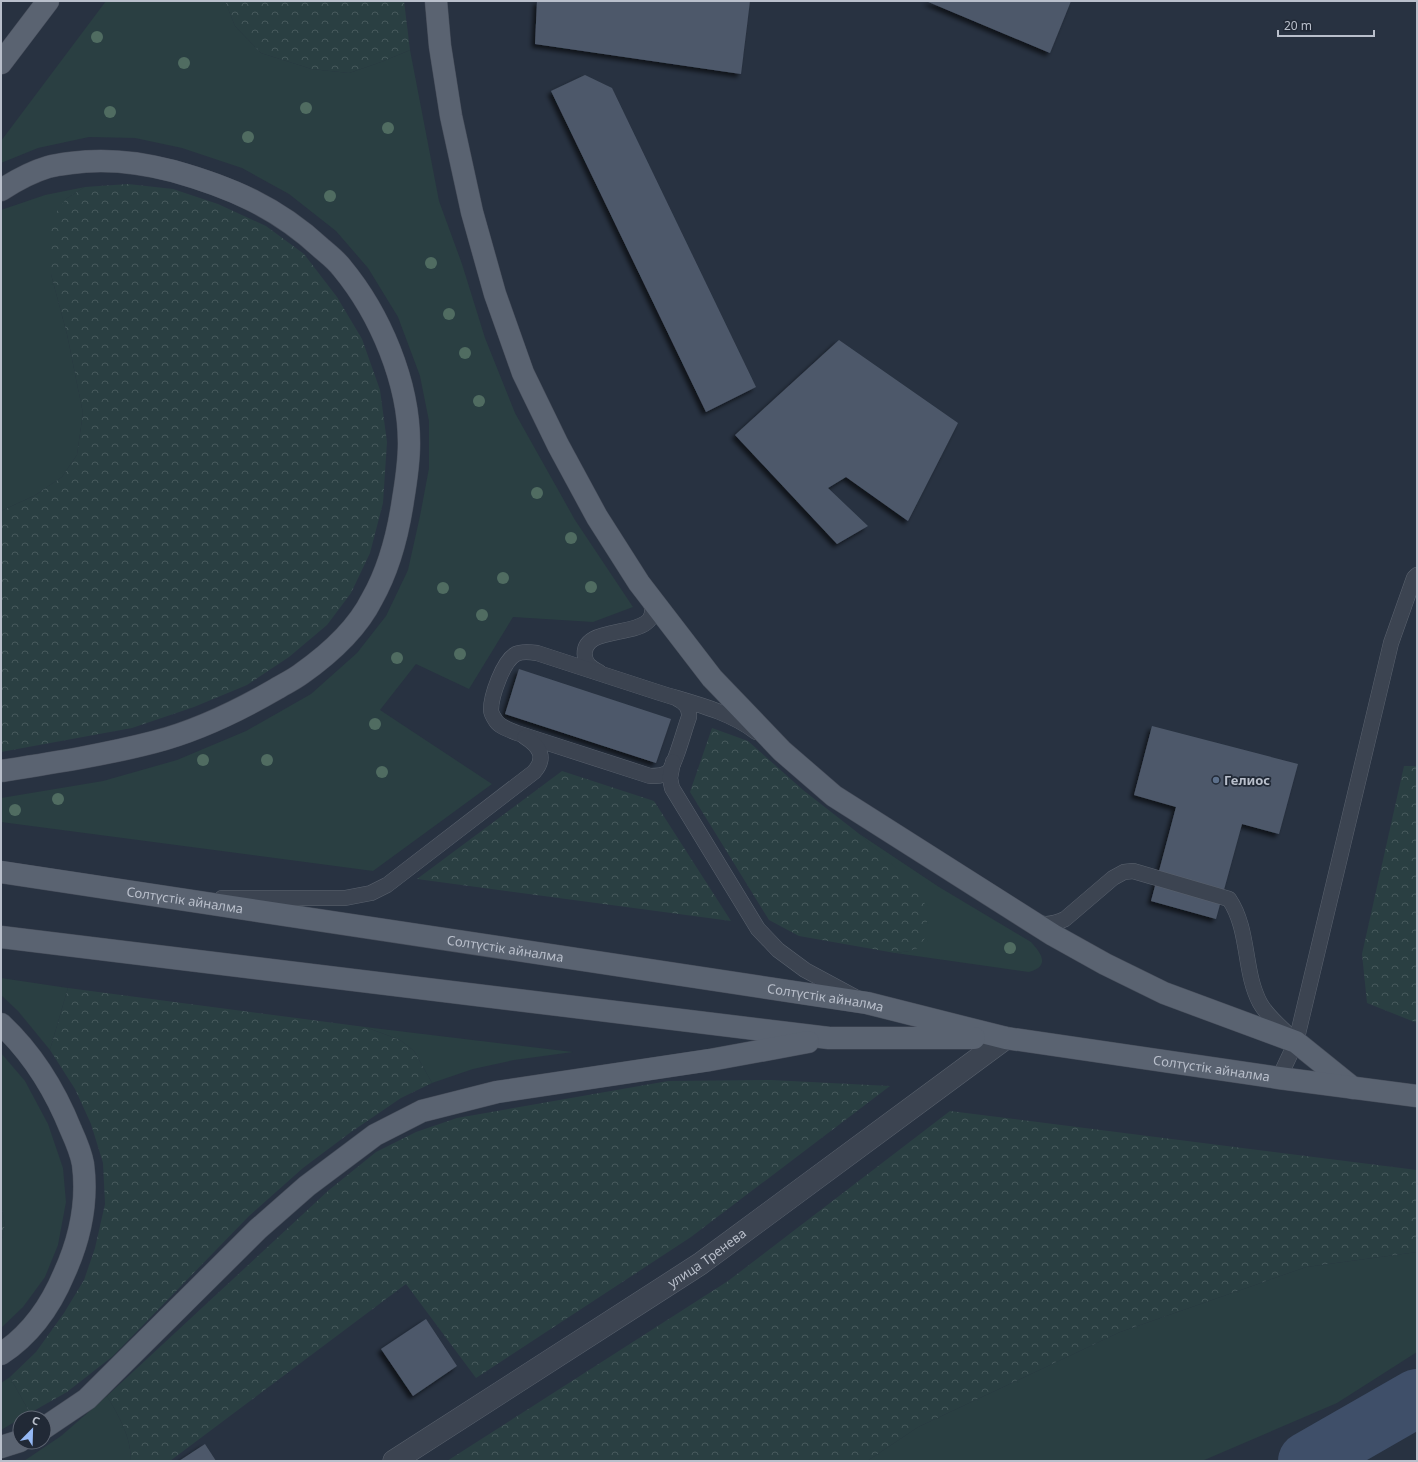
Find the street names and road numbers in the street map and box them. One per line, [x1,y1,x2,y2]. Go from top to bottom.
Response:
street label: Солтүстік айналма [125,882,245,918]
street label: Солтүстік айналма [446,931,565,966]
street label: Солтүстік айналма [766,979,886,1016]
street label: Солтүстік айналма [1152,1051,1271,1086]
street label: улица Тренева [664,1224,750,1292]

